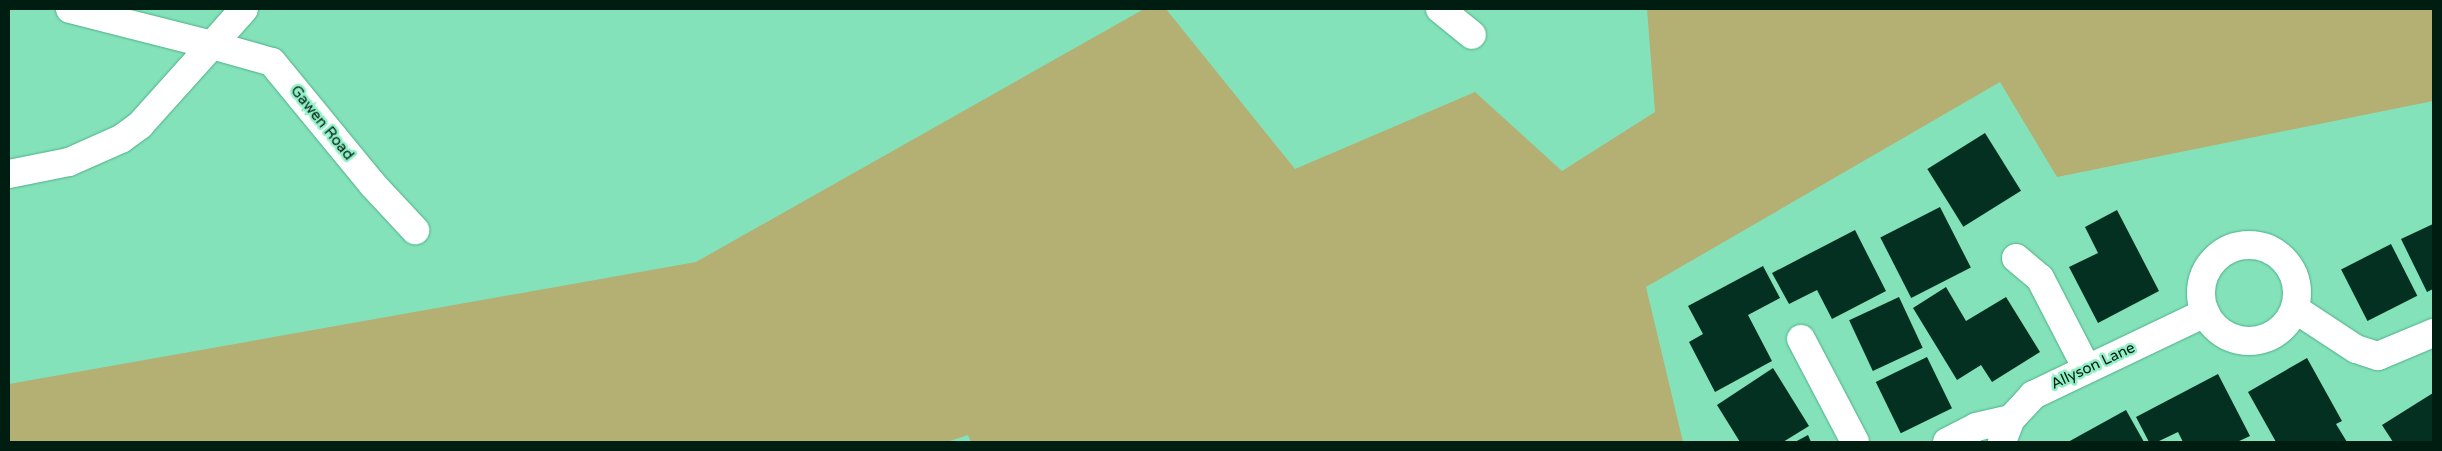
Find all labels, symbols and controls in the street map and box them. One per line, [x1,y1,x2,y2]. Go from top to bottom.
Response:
street label: Gawen Road [286,82,358,164]
street label: Allyson Lane [2048,339,2138,393]

